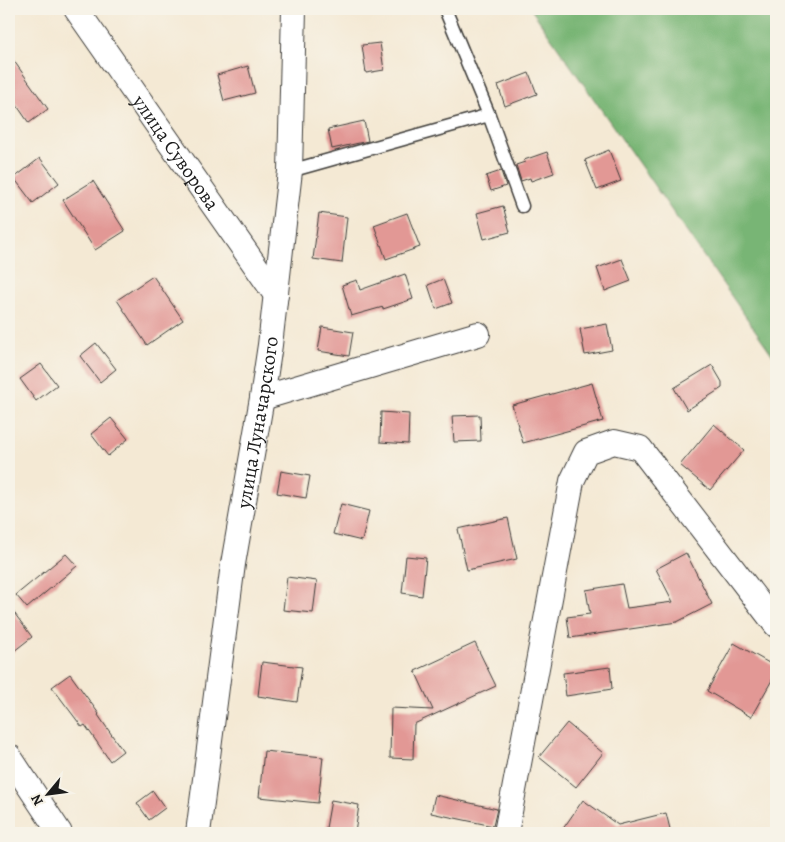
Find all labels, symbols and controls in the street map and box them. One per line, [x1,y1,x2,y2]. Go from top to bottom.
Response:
street label: улица Суворова [126,88,227,216]
street label: улица Луначарского [229,335,284,511]
north arrow [22,770,72,820]
text: N [26,791,48,809]

